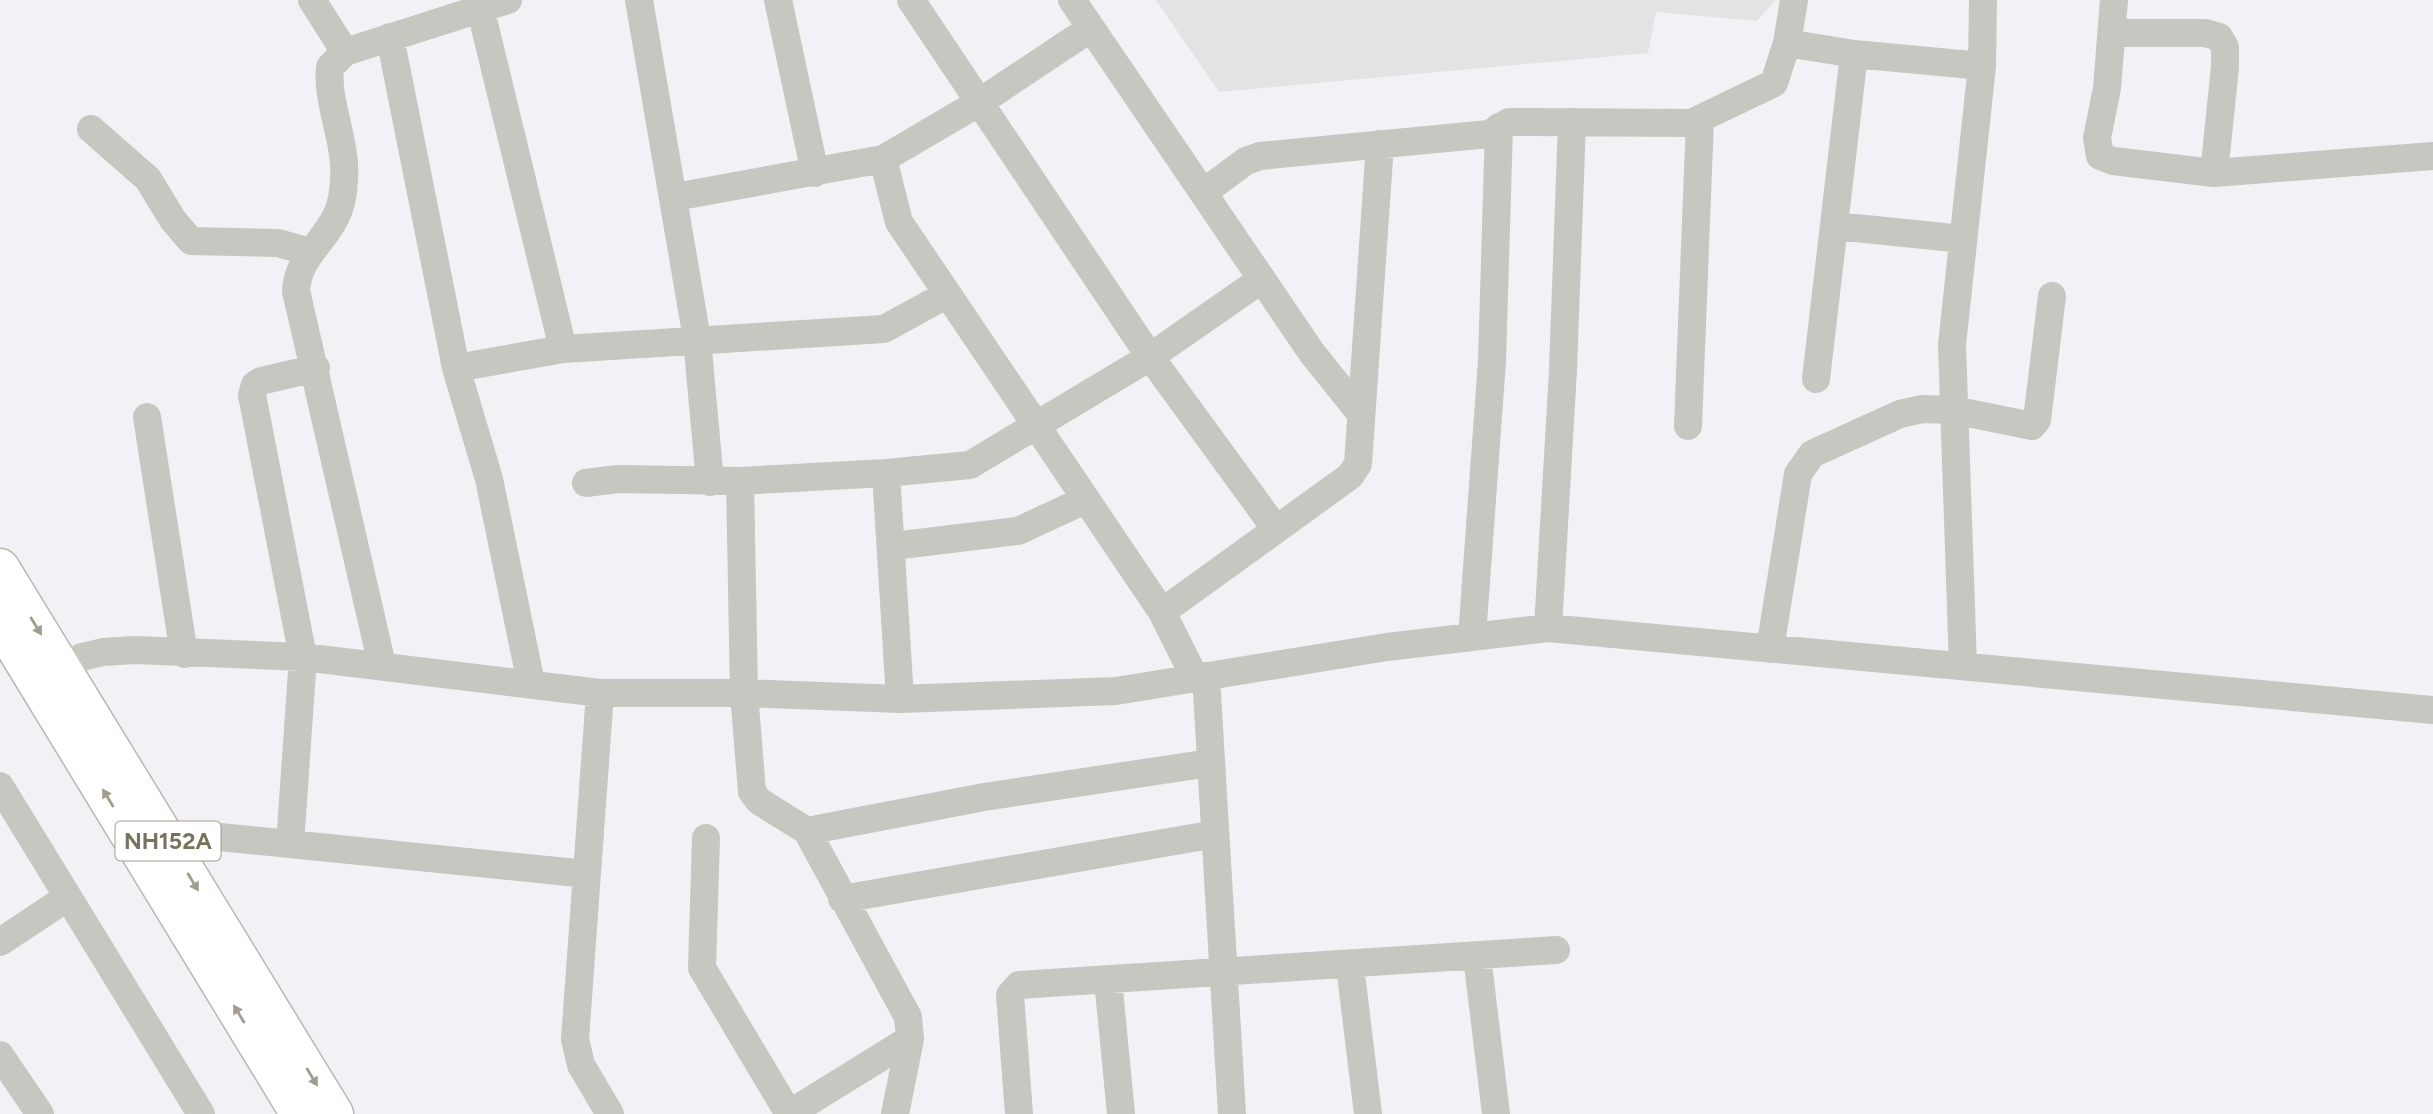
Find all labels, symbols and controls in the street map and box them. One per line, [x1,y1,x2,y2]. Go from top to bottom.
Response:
one-way arrow [29,616,42,635]
one-way arrow [102,789,115,808]
road number: NH152A [116,821,220,860]
one-way arrow [187,873,199,892]
one-way arrow [233,1004,246,1023]
one-way arrow [305,1067,318,1086]

